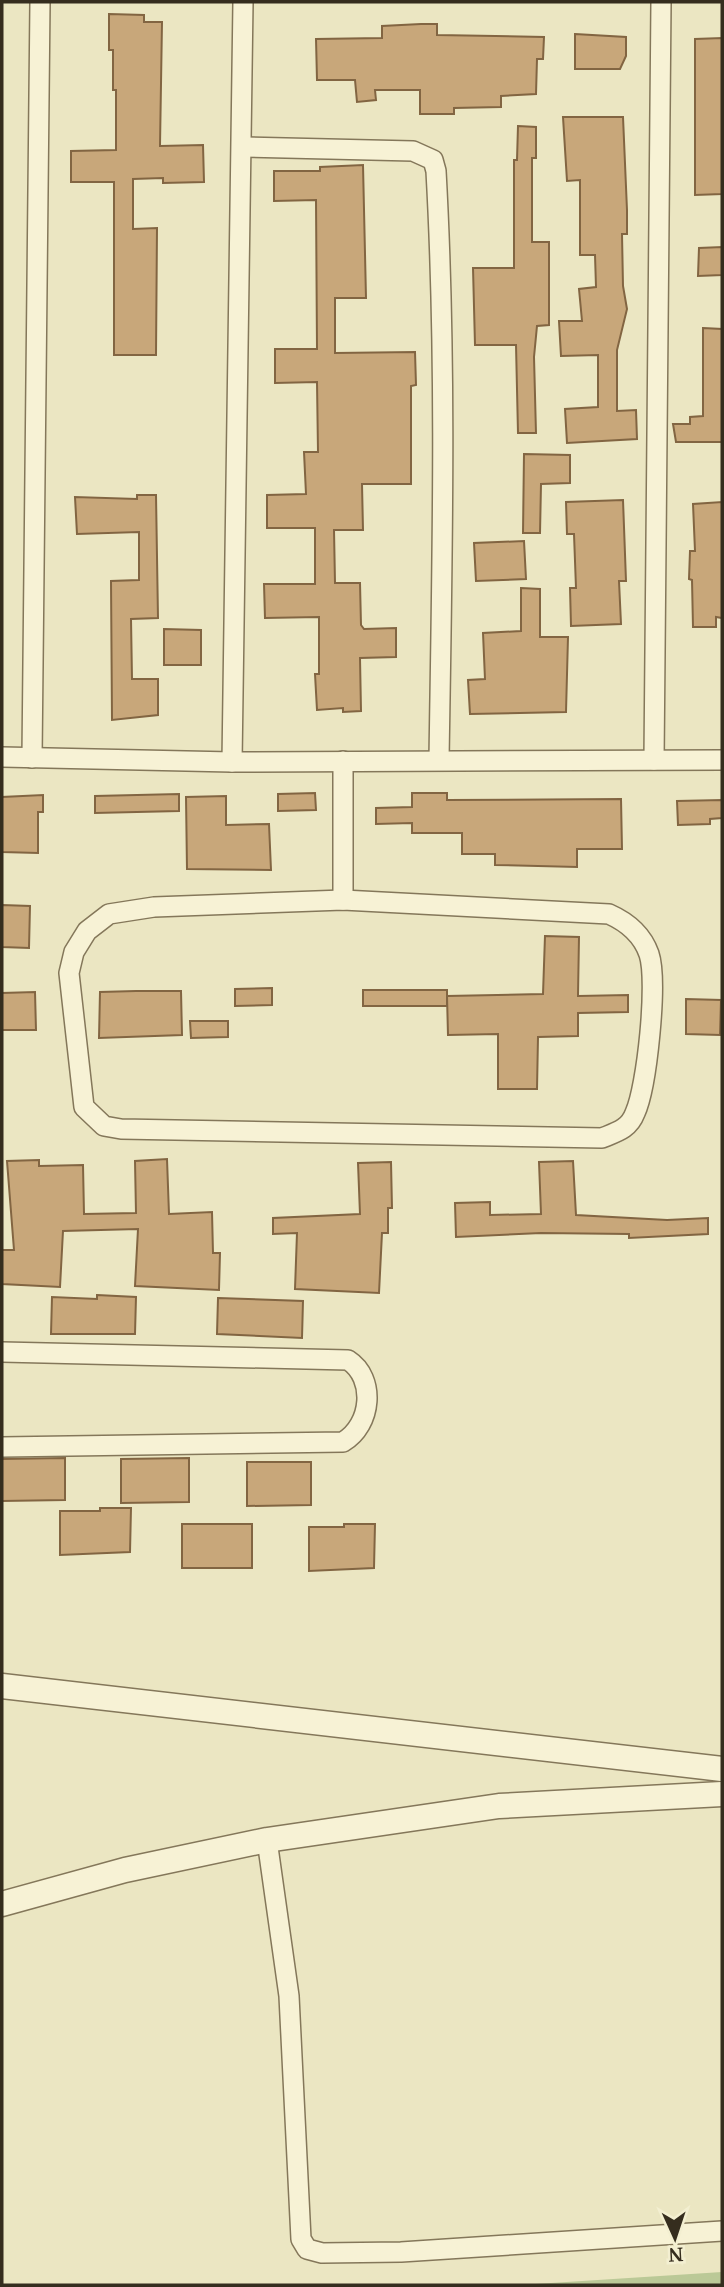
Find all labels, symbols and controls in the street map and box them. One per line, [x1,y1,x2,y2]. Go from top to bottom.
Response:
north arrow [640,2203,710,2273]
text: N [668,2242,684,2268]

